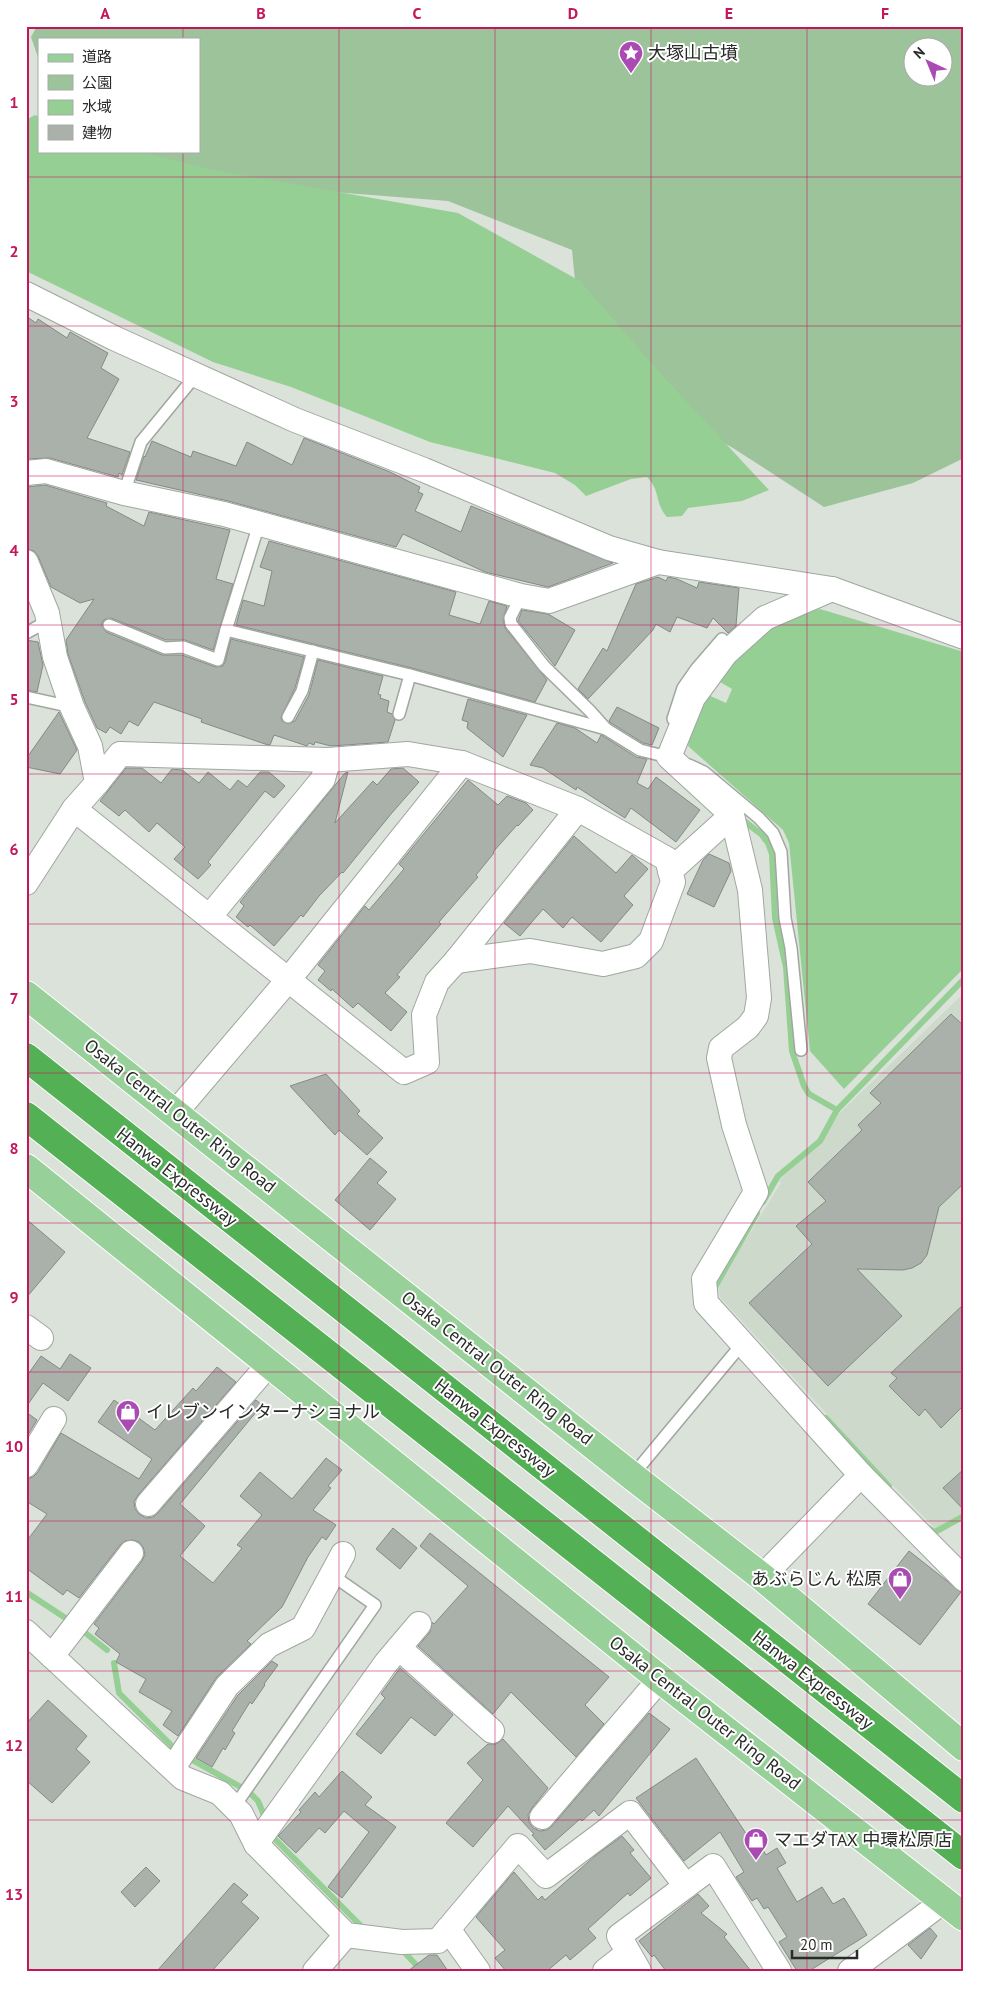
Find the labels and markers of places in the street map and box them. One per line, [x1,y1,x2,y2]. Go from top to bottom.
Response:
place icon: 大塚山古墳 [618,40,644,74]
place label: 大塚山古墳 [648,41,738,64]
shop icon: イレブンインターナショナル [115,1399,141,1433]
place label: イレブンインターナショナル [146,1400,380,1423]
shop icon: あぶらじん 松原 [887,1566,913,1600]
place label: あぶらじん 松原 [751,1567,882,1590]
shop icon: マエダTAX 中環松原店 [743,1827,769,1861]
place label: マエダTAX 中環松原店 [774,1828,952,1851]

